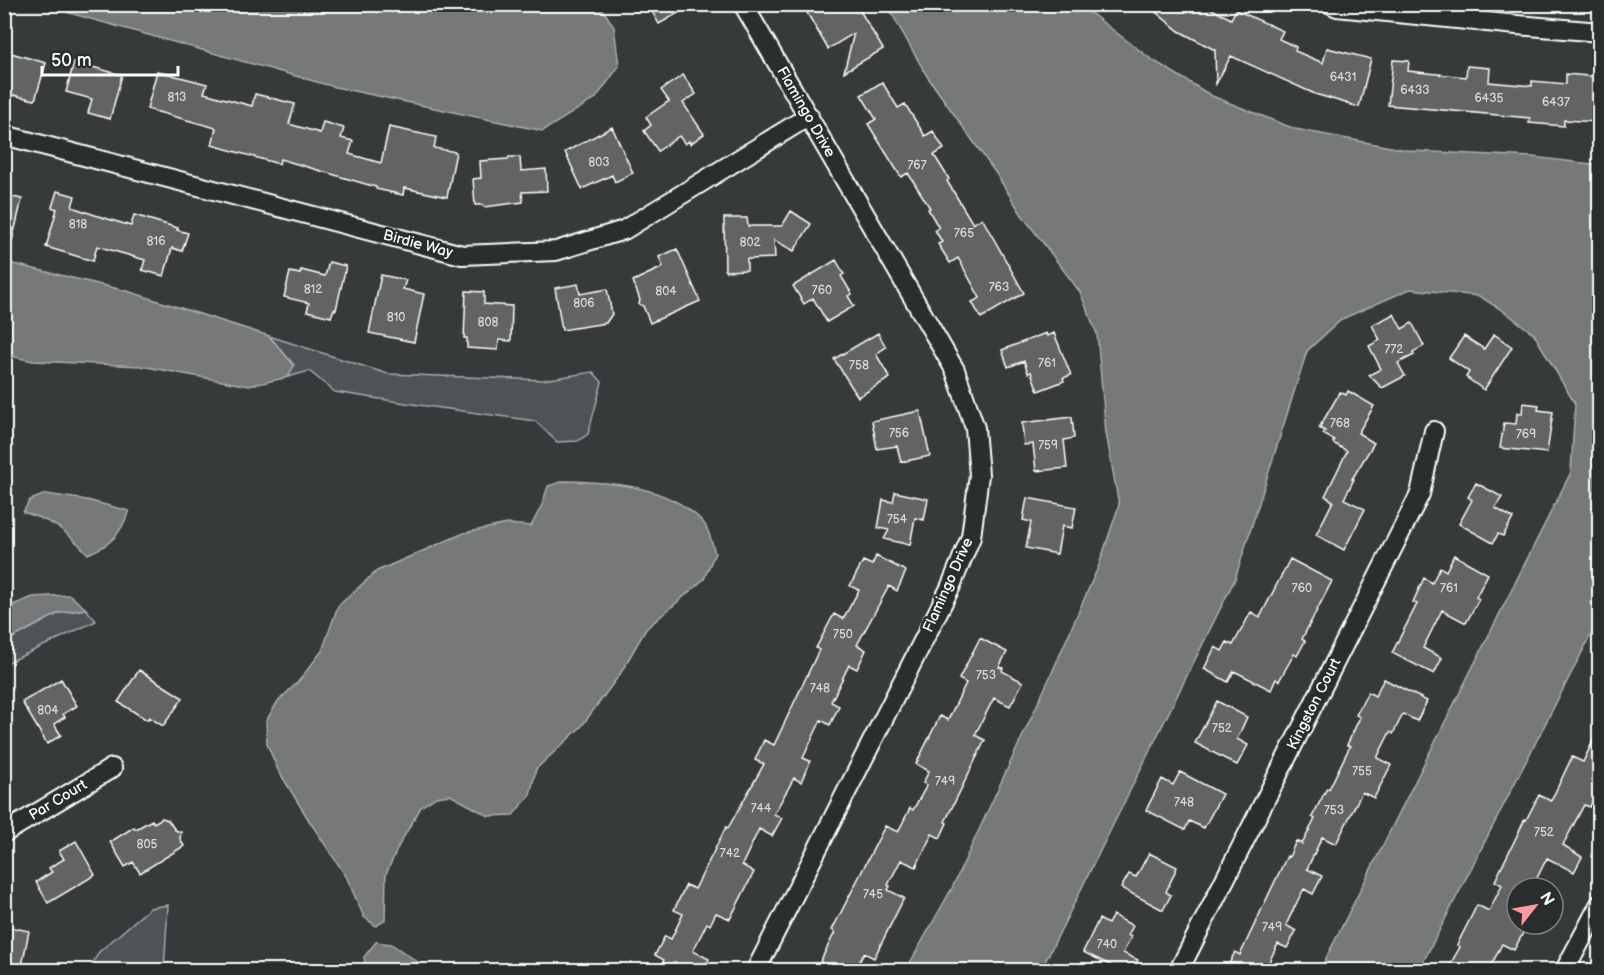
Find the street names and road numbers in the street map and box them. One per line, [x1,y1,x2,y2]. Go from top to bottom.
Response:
street label: Flamingo Drive [772,63,840,161]
street label: Birdie Way [381,226,455,262]
street label: Flamingo Drive [919,535,977,635]
street label: Kingston Court [1283,655,1345,753]
street label: Par Court [26,775,91,825]

